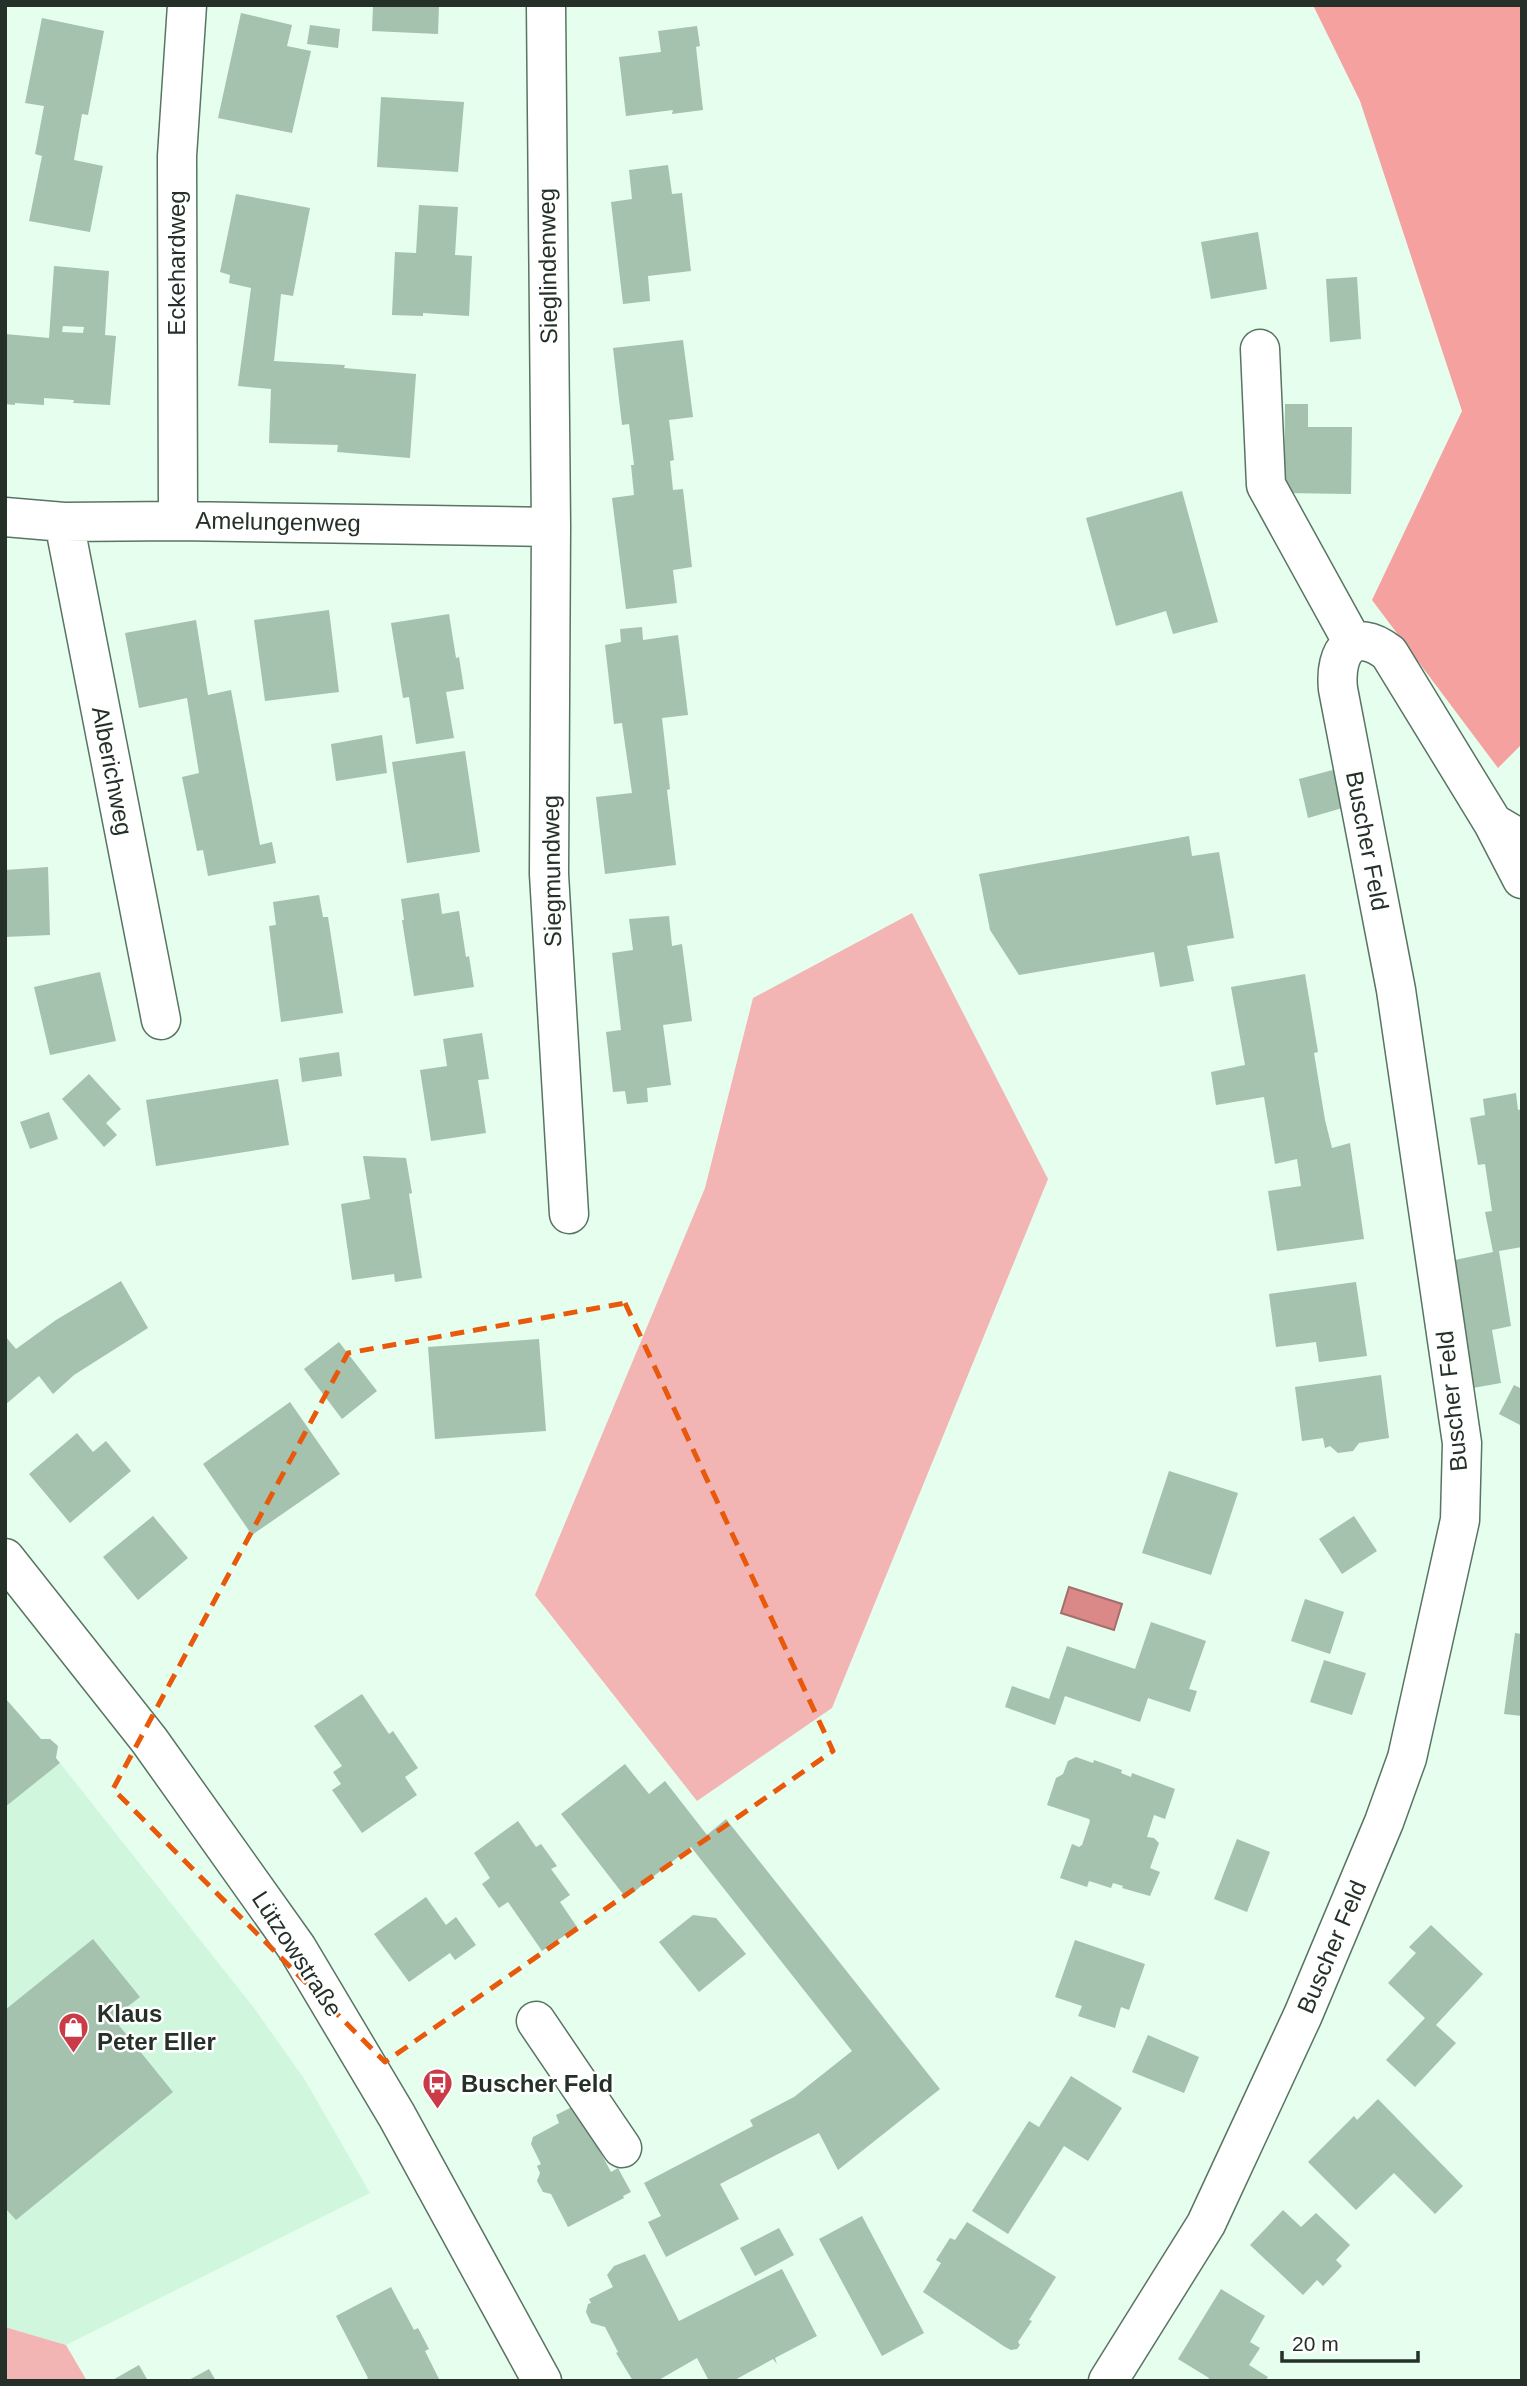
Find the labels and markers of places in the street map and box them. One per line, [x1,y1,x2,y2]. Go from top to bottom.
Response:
place label: Klaus Peter Eller [97,2000,216,2055]
shop icon: Klaus Peter Eller [57,2011,91,2055]
bus stop icon: Buscher Feld [421,2067,455,2111]
place label: Buscher Feld [461,2070,613,2097]

